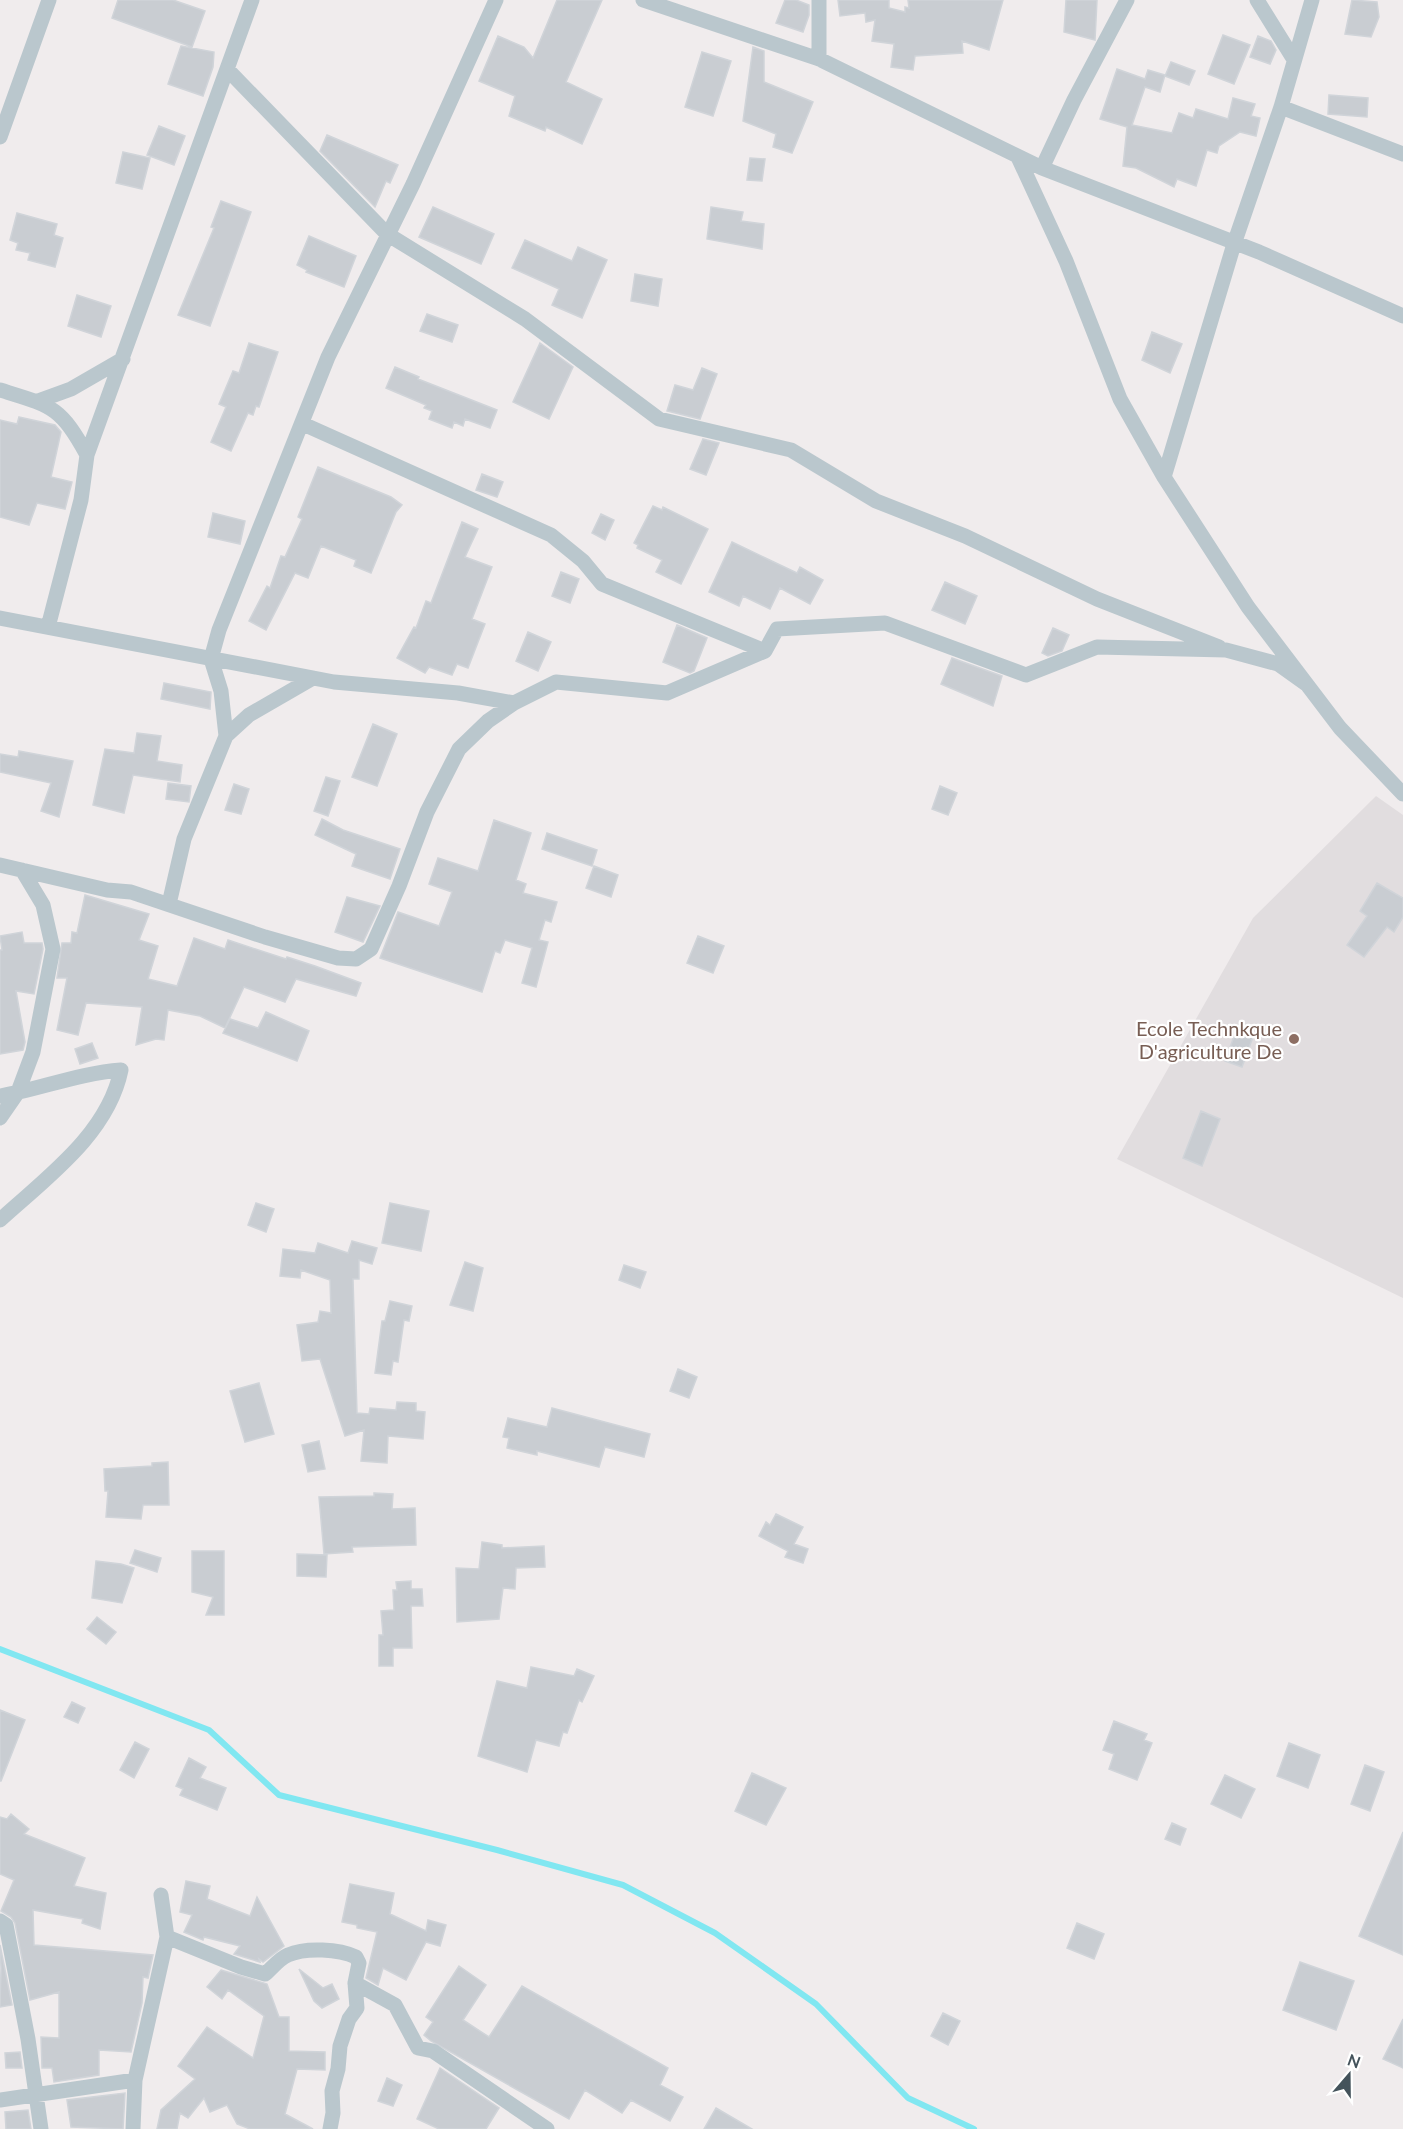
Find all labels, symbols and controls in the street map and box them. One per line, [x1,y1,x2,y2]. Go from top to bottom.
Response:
place label: Ecole Technkque D'agriculture De [1136,1016,1282,1063]
marker: Ecole Technkque D'agriculture De [1287,1032,1301,1046]
north arrow [1319,2045,1379,2105]
text: N [1345,2049,1363,2071]

